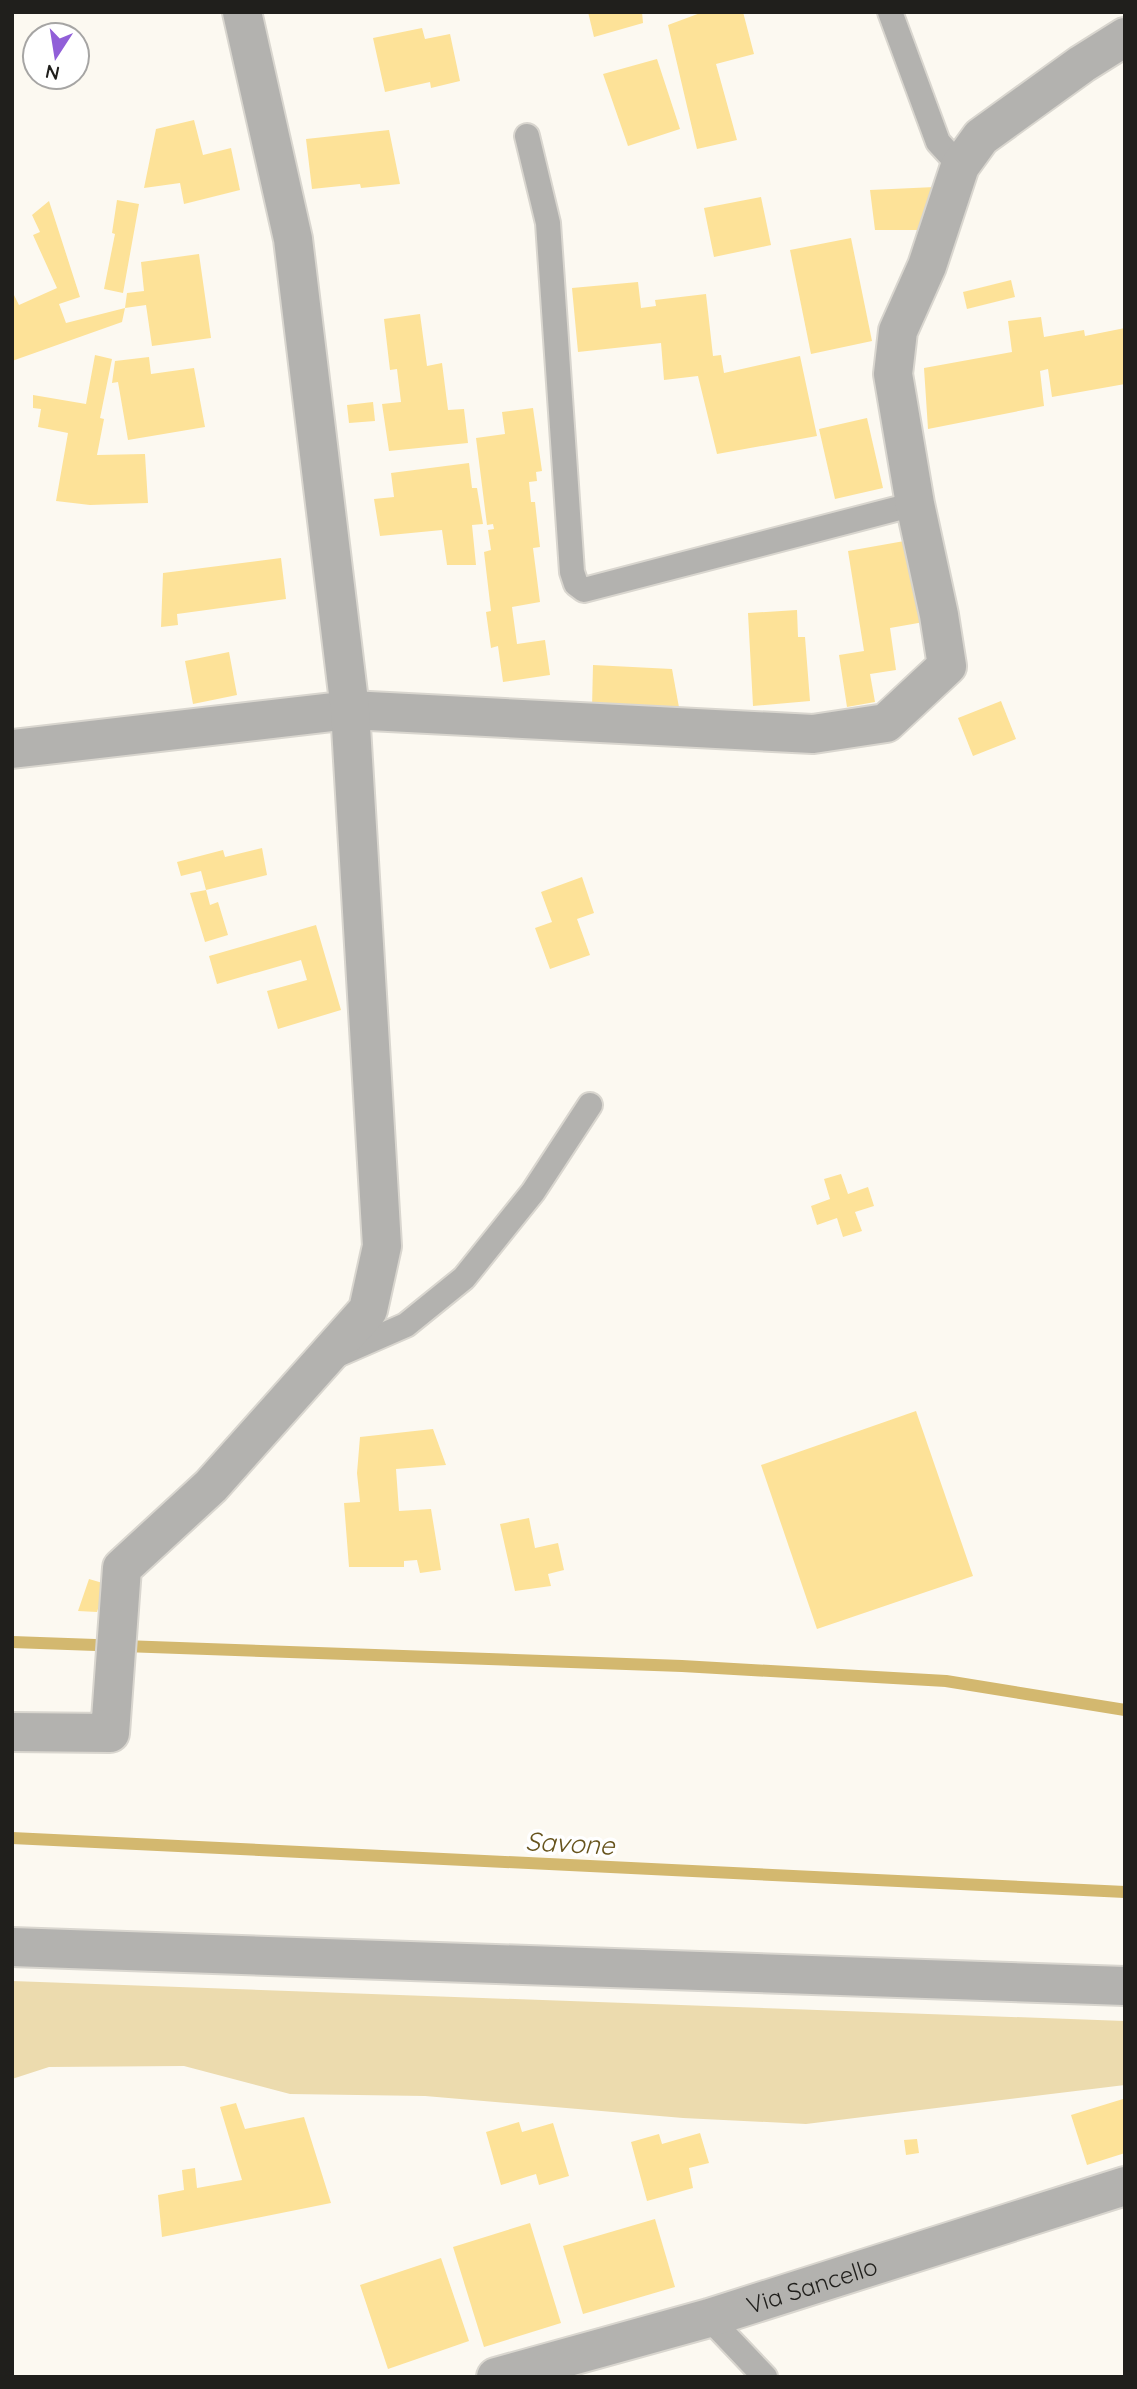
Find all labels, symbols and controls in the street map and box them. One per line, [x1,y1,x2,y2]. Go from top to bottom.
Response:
north arrow [21,21,91,91]
text: N [43,59,62,86]
water label: Savone [525,1824,617,1862]
street label: Via Sancello [743,2251,881,2320]

